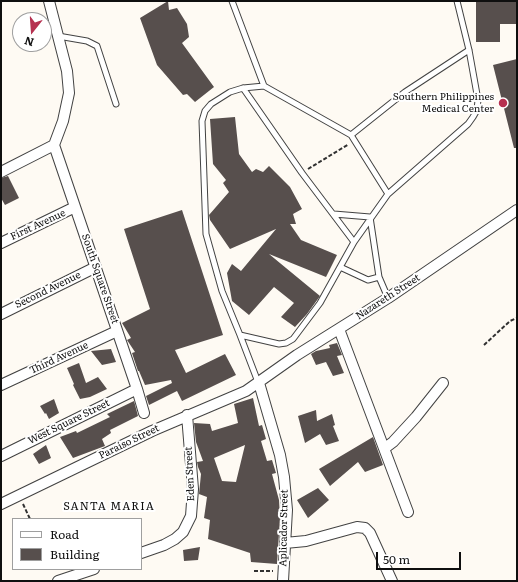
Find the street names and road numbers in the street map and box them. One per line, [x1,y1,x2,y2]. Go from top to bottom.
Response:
street label: First Avenue [8,207,68,243]
street label: South Square Street [79,232,121,326]
street label: Second Avenue [13,269,83,311]
street label: Nazareth Street [354,272,422,322]
street label: Third Avenue [28,339,90,377]
street label: West Square Street [26,397,112,447]
street label: Paraiso Street [97,422,161,462]
street label: Eden Street [183,446,197,502]
street label: Aplicador Street [277,489,291,567]

